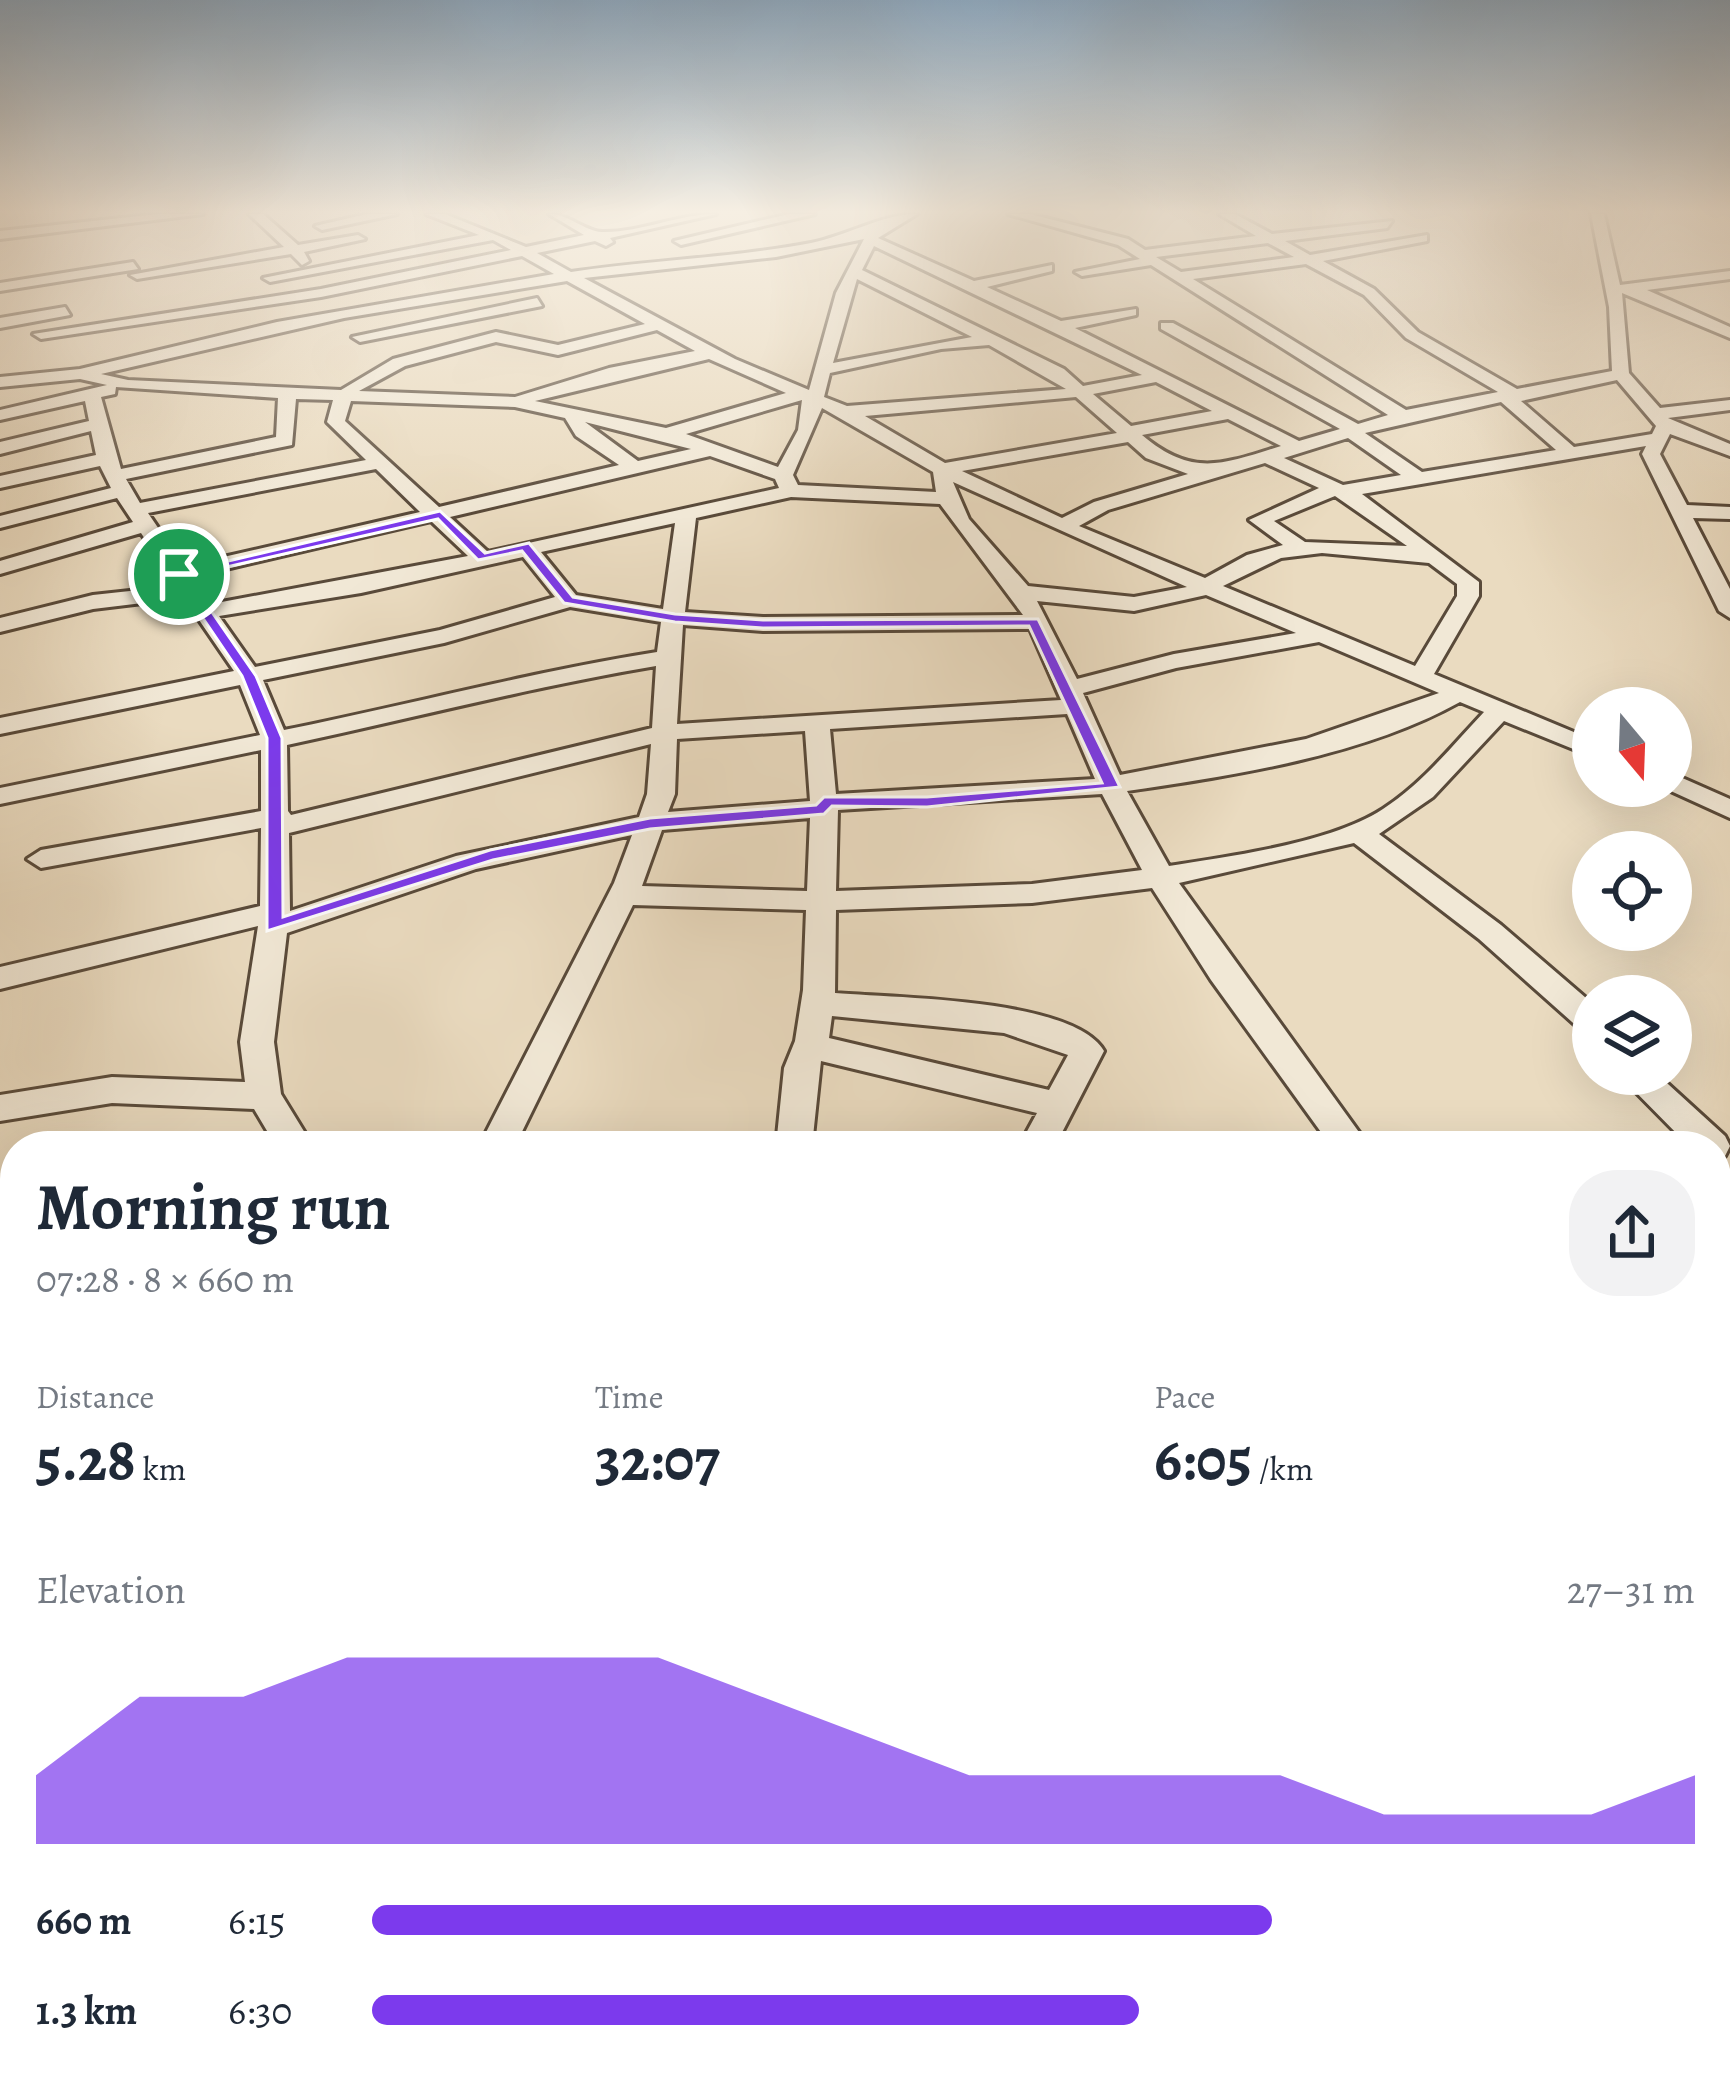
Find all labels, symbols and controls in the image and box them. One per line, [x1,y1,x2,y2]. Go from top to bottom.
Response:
pin [128,523,230,625]
icon: arrive [146,541,212,607]
north arrow [1572,687,1692,807]
map controls [1572,687,1692,1095]
button: locate [1572,831,1692,951]
button: layers [1572,975,1692,1095]
text: Morning run [36,1162,391,1252]
button: share [1569,1170,1695,1296]
text: 07:28 · 8 × 660 m [36,1252,294,1305]
text: Distance [36,1374,154,1419]
text: Time [595,1374,664,1419]
text: Pace [1154,1374,1215,1419]
text: 5.28 [36,1419,136,1501]
text: 32:07 [595,1419,720,1501]
text: 6:05 [1154,1419,1252,1501]
text: km [136,1446,186,1491]
text: /km [1252,1446,1313,1491]
text: Elevation [36,1563,186,1616]
text: 27–31 m [1567,1563,1695,1616]
text: 660 m [36,1894,132,1947]
text: 6:15 [228,1894,285,1947]
text: 1.3 km [36,1984,137,2037]
text: 6:30 [228,1984,292,2037]

